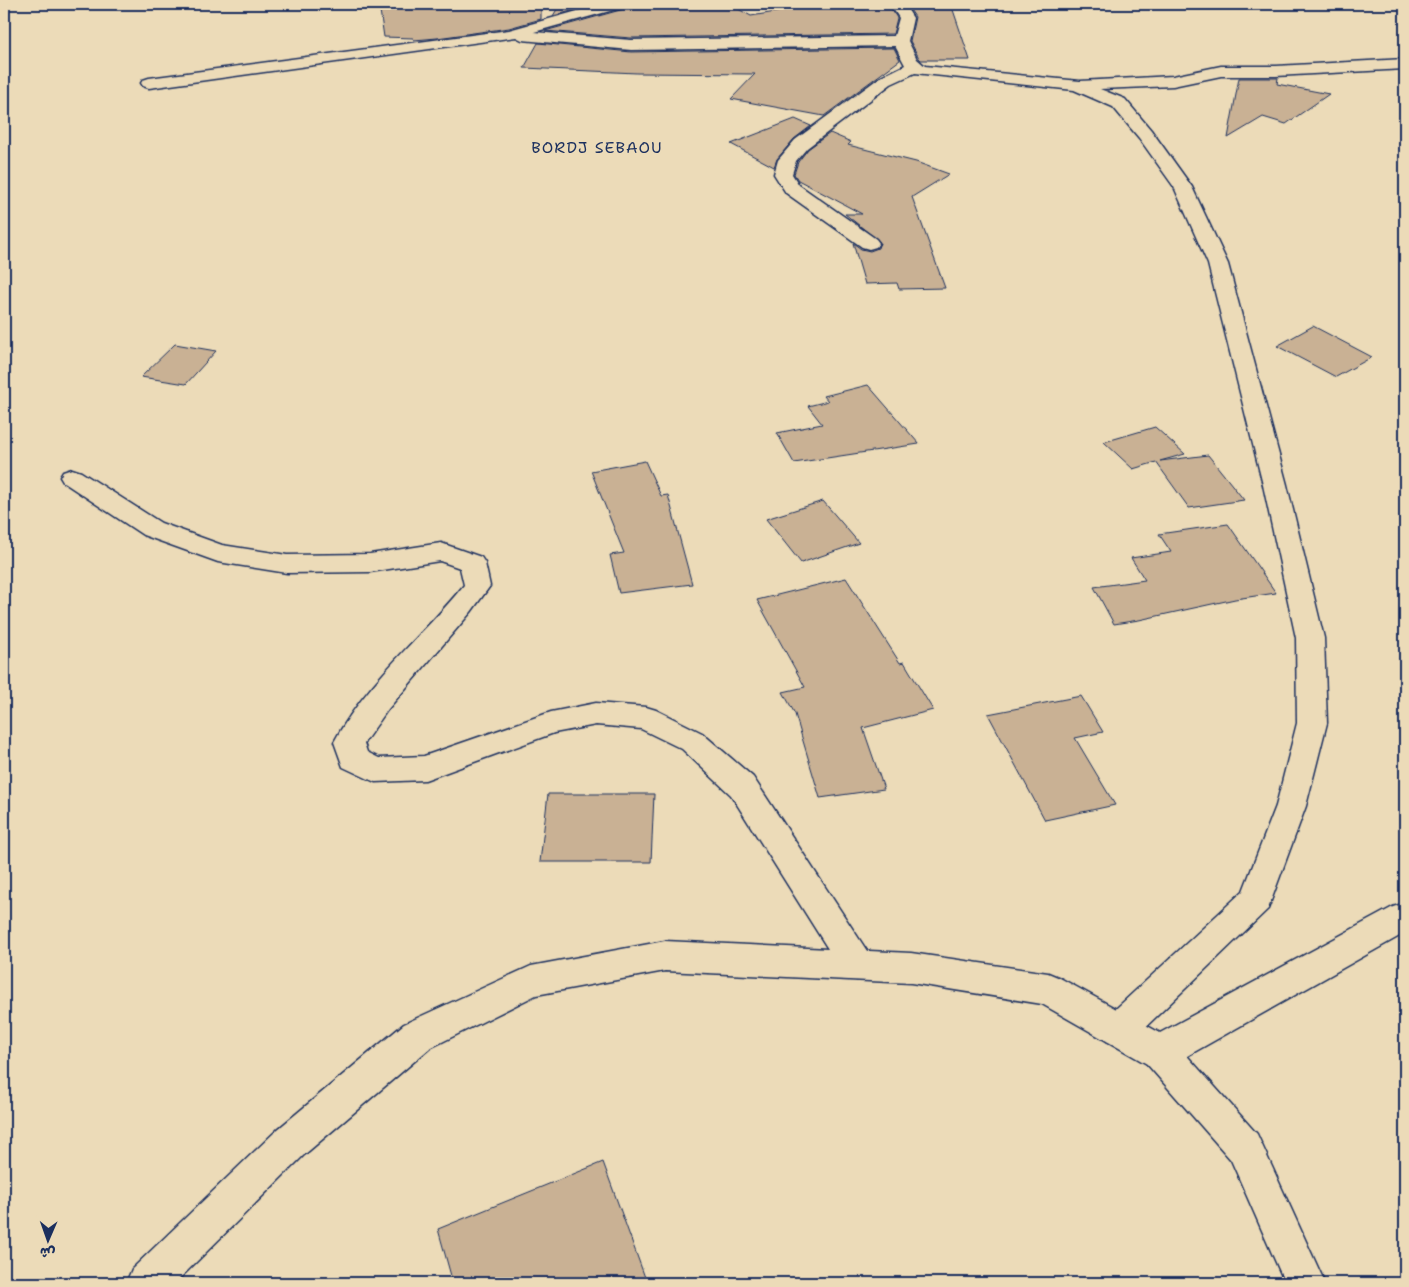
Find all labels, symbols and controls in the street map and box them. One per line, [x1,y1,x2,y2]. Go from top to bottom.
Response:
district label: BORDJ SEBAOU [531,137,663,158]
north arrow [22,1214,72,1264]
text: ش [40,1244,56,1262]

